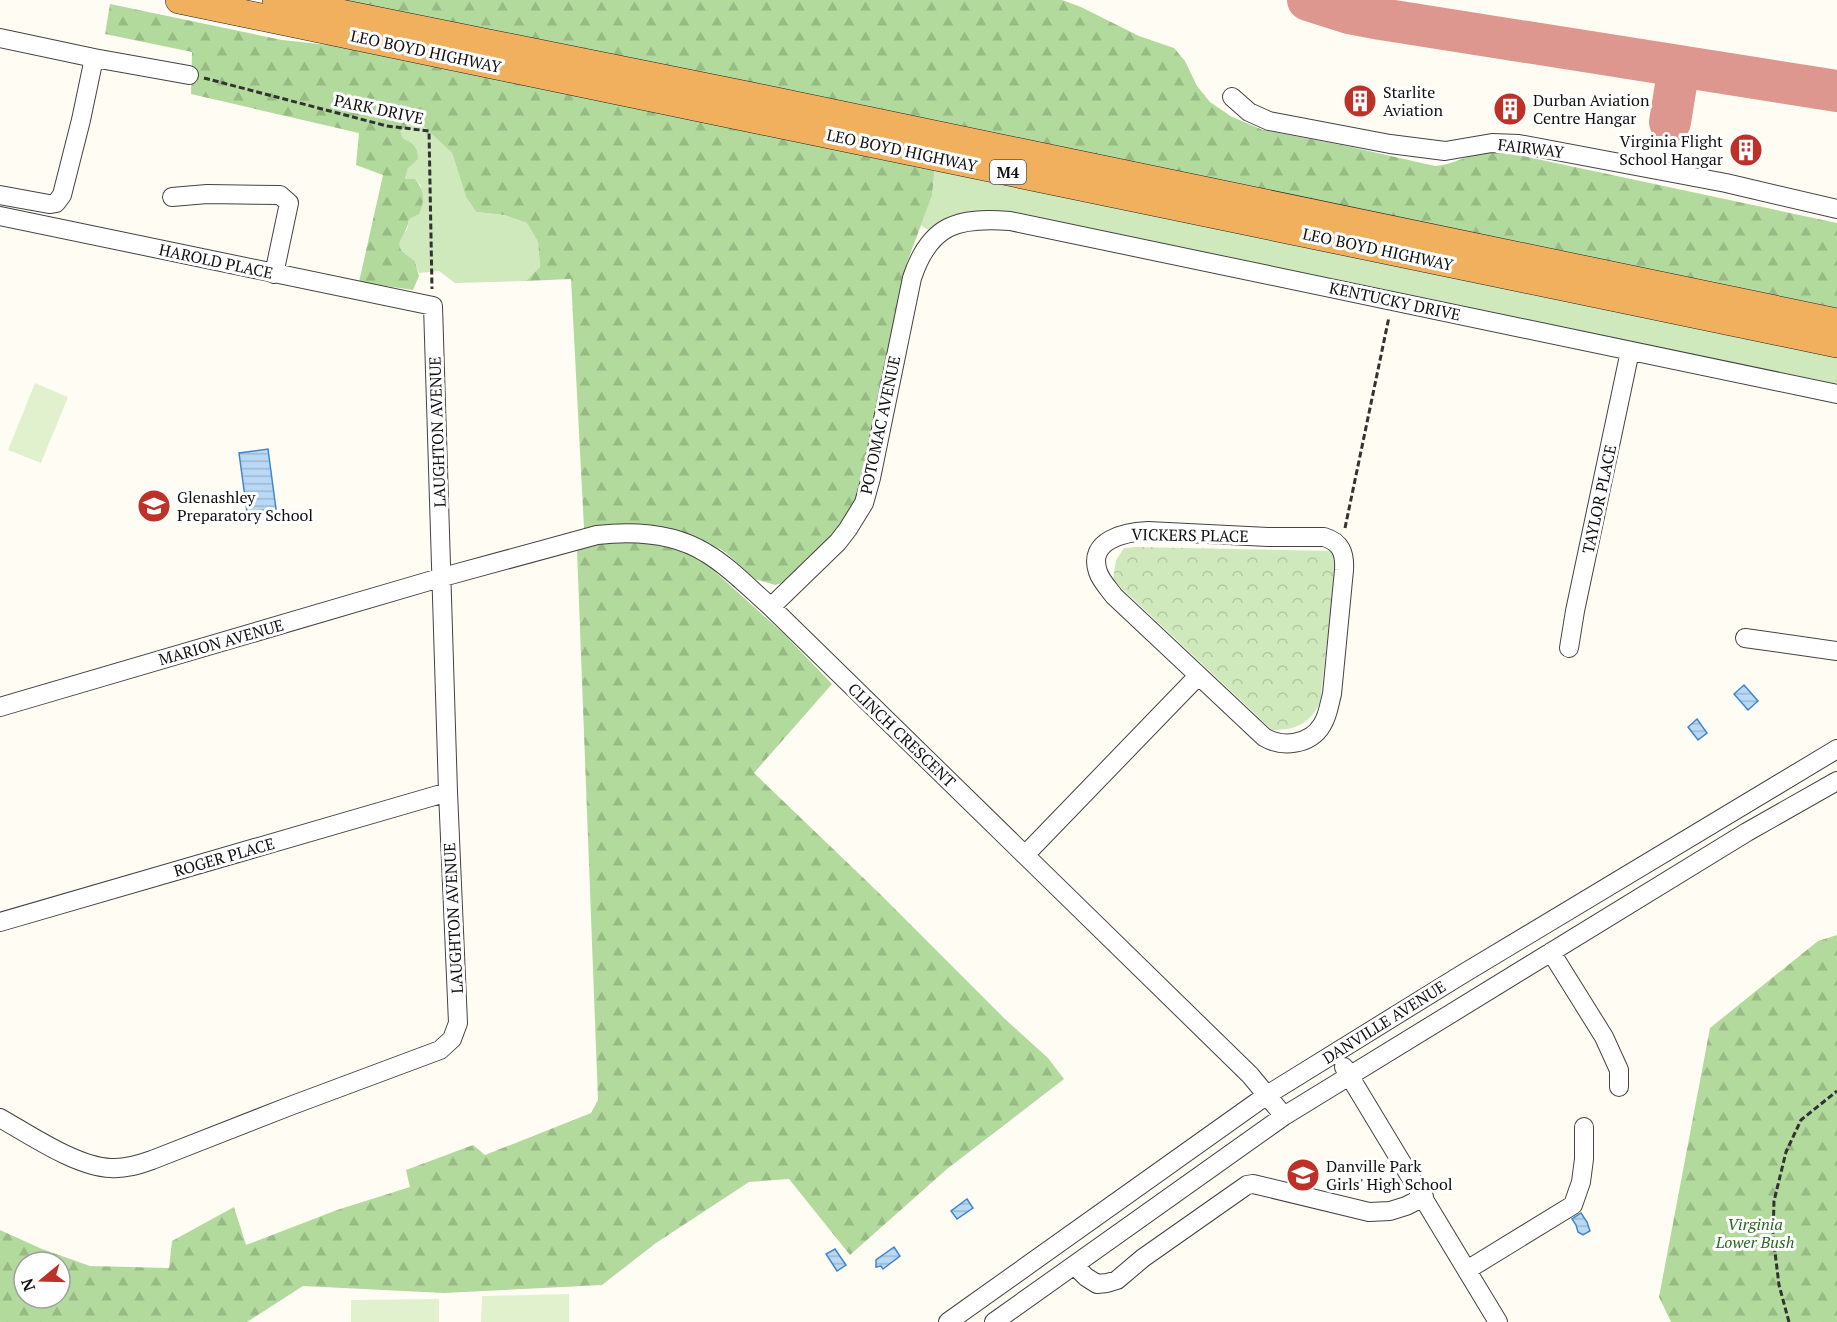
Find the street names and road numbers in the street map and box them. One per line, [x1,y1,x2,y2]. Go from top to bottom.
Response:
street label: LEO BOYD HIGHWAY [349,24,504,78]
street label: PARK DRIVE [332,89,426,129]
street label: LEO BOYD HIGHWAY [825,123,980,177]
street label: FAIRWAY [1497,133,1566,163]
road number: M4 [990,160,1026,184]
street label: LEO BOYD HIGHWAY [1301,222,1456,276]
street label: HAROLD PLACE [157,238,275,284]
street label: KENTUCKY DRIVE [1327,276,1463,326]
street label: POTOMAC AVENUE [855,354,905,496]
street label: LAUGHTON AVENUE [423,356,451,508]
street label: TAYLOR PLACE [1577,443,1621,555]
street label: VICKERS PLACE [1131,523,1249,547]
street label: MARION AVENUE [156,614,286,670]
street label: CLINCH CRESCENT [843,678,961,792]
street label: ROGER PLACE [171,832,277,882]
street label: LAUGHTON AVENUE [438,842,468,994]
street label: DANVILLE AVENUE [1318,975,1450,1069]

